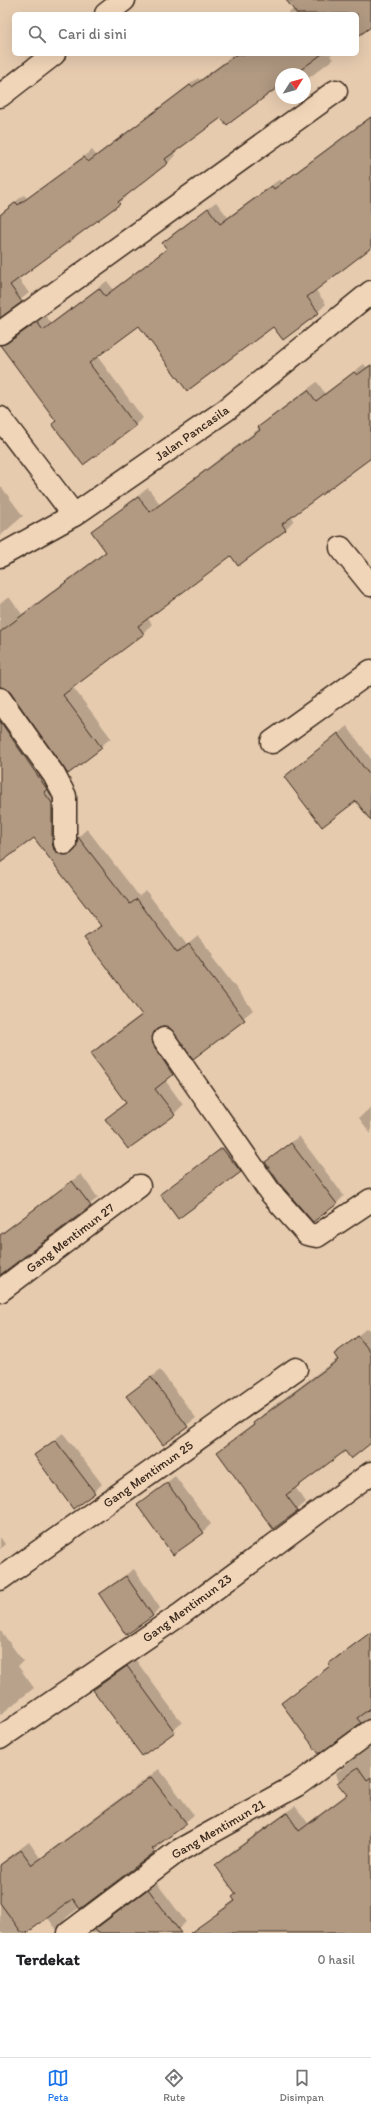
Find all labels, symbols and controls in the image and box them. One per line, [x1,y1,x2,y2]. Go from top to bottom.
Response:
search box [12,12,359,56]
icon: search [26,23,48,45]
text: Cari di sini [58,25,127,43]
north arrow [275,68,311,104]
street label: Jalan Pancasila [152,402,232,464]
street label: Gang Mentimun 27 [23,1200,117,1276]
street label: Gang Mentimun 25 [100,1437,196,1511]
street label: Gang Mentimun 23 [139,1571,235,1645]
street label: Gang Mentimun 21 [168,1796,268,1862]
text: Terdekat [16,1949,80,1969]
text: 0 hasil [318,1952,355,1967]
tab: Peta [47,2067,69,2104]
tab: Rute [163,2067,185,2104]
tab: Disimpan [279,2067,324,2104]

